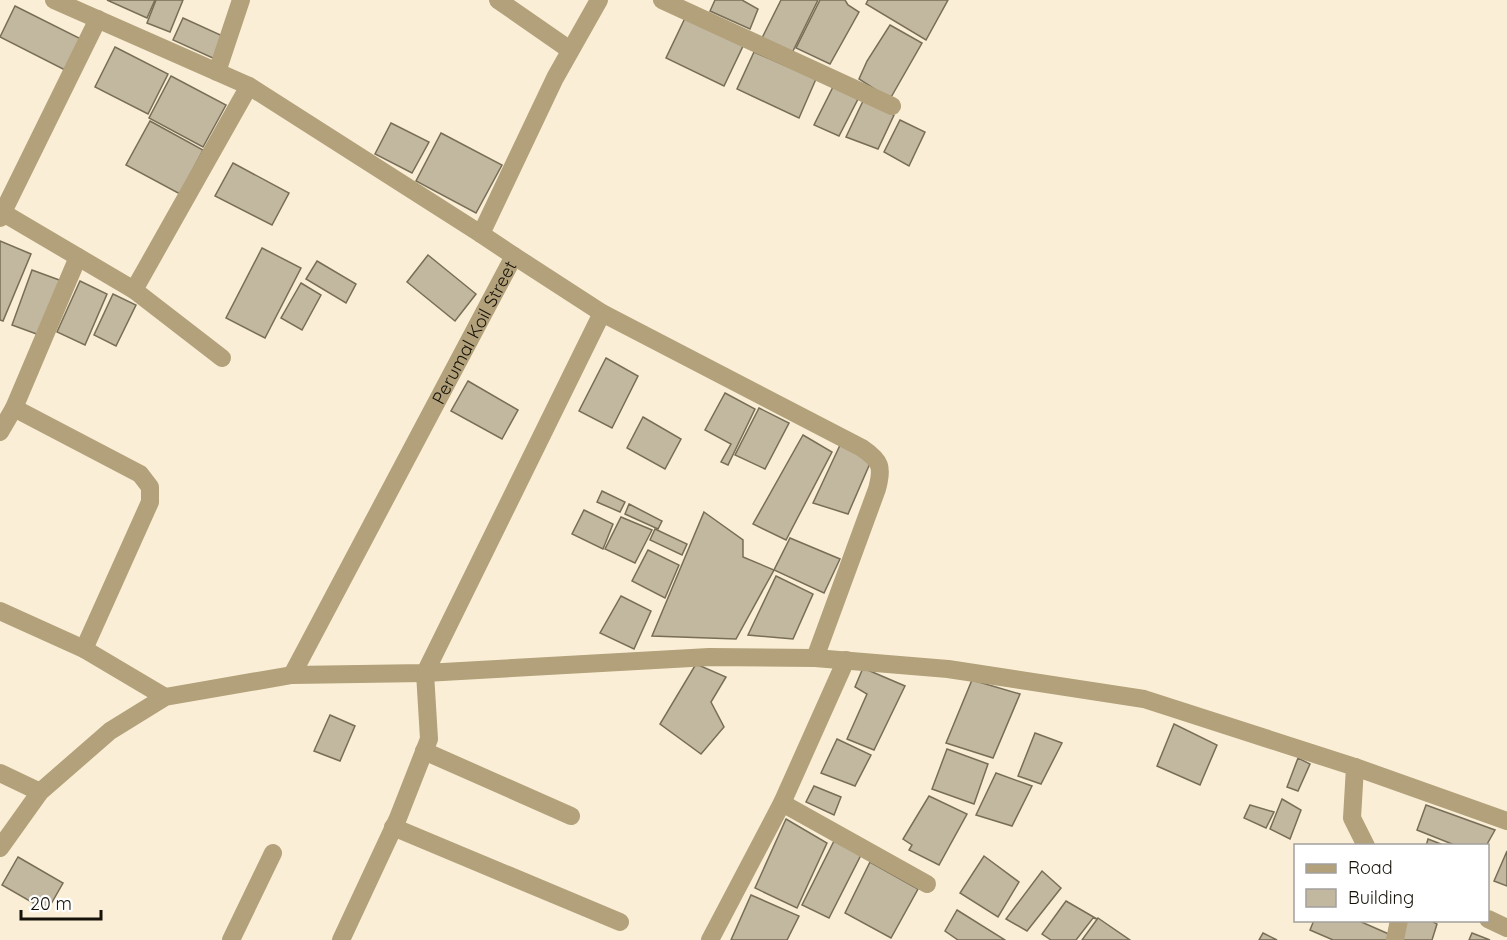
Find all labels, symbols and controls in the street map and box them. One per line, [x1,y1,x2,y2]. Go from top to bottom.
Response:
street label: Perumal Koil Street [426,256,521,408]
legend [1294,844,1489,922]
text: Road [1348,856,1393,879]
scale bar [21,883,100,921]
text: Building [1348,886,1414,909]
text: 20 m [30,892,72,915]

